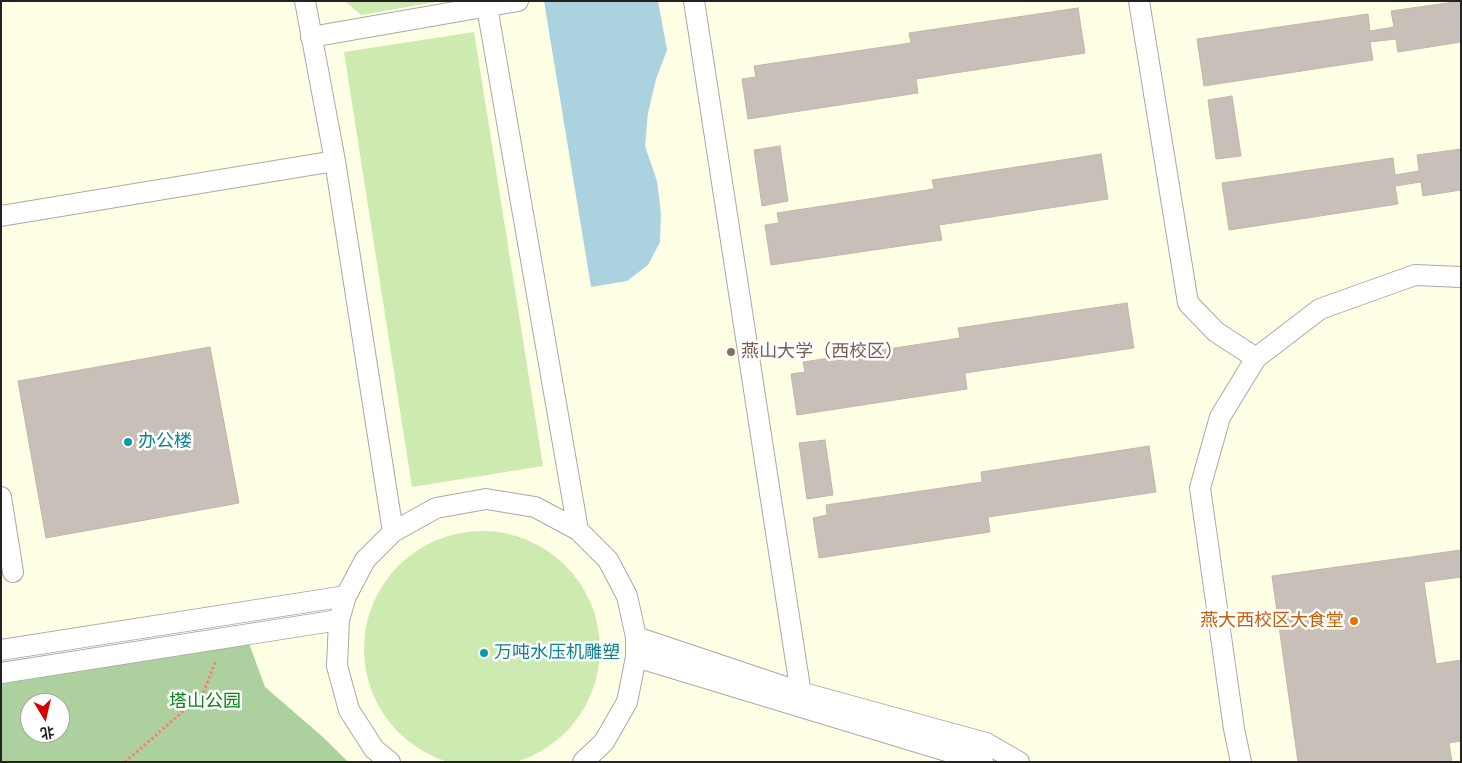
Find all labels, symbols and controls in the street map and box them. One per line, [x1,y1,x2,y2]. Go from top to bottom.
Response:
place label: 燕山大学（西校区） [741,341,903,363]
marker: 燕山大学（西校区） [725,346,737,358]
place label: 办公楼 [138,431,192,453]
marker: 办公楼 [122,436,134,448]
place label: 燕大西校区大食堂 [1200,610,1344,632]
marker: 燕大西校区大食堂 [1348,615,1360,627]
place label: 万吨水压机雕塑 [494,642,620,664]
marker: 万吨水压机雕塑 [478,647,490,659]
park label: 塔山公园 [169,691,241,713]
north arrow [20,693,70,743]
text: 北 [39,723,56,742]

